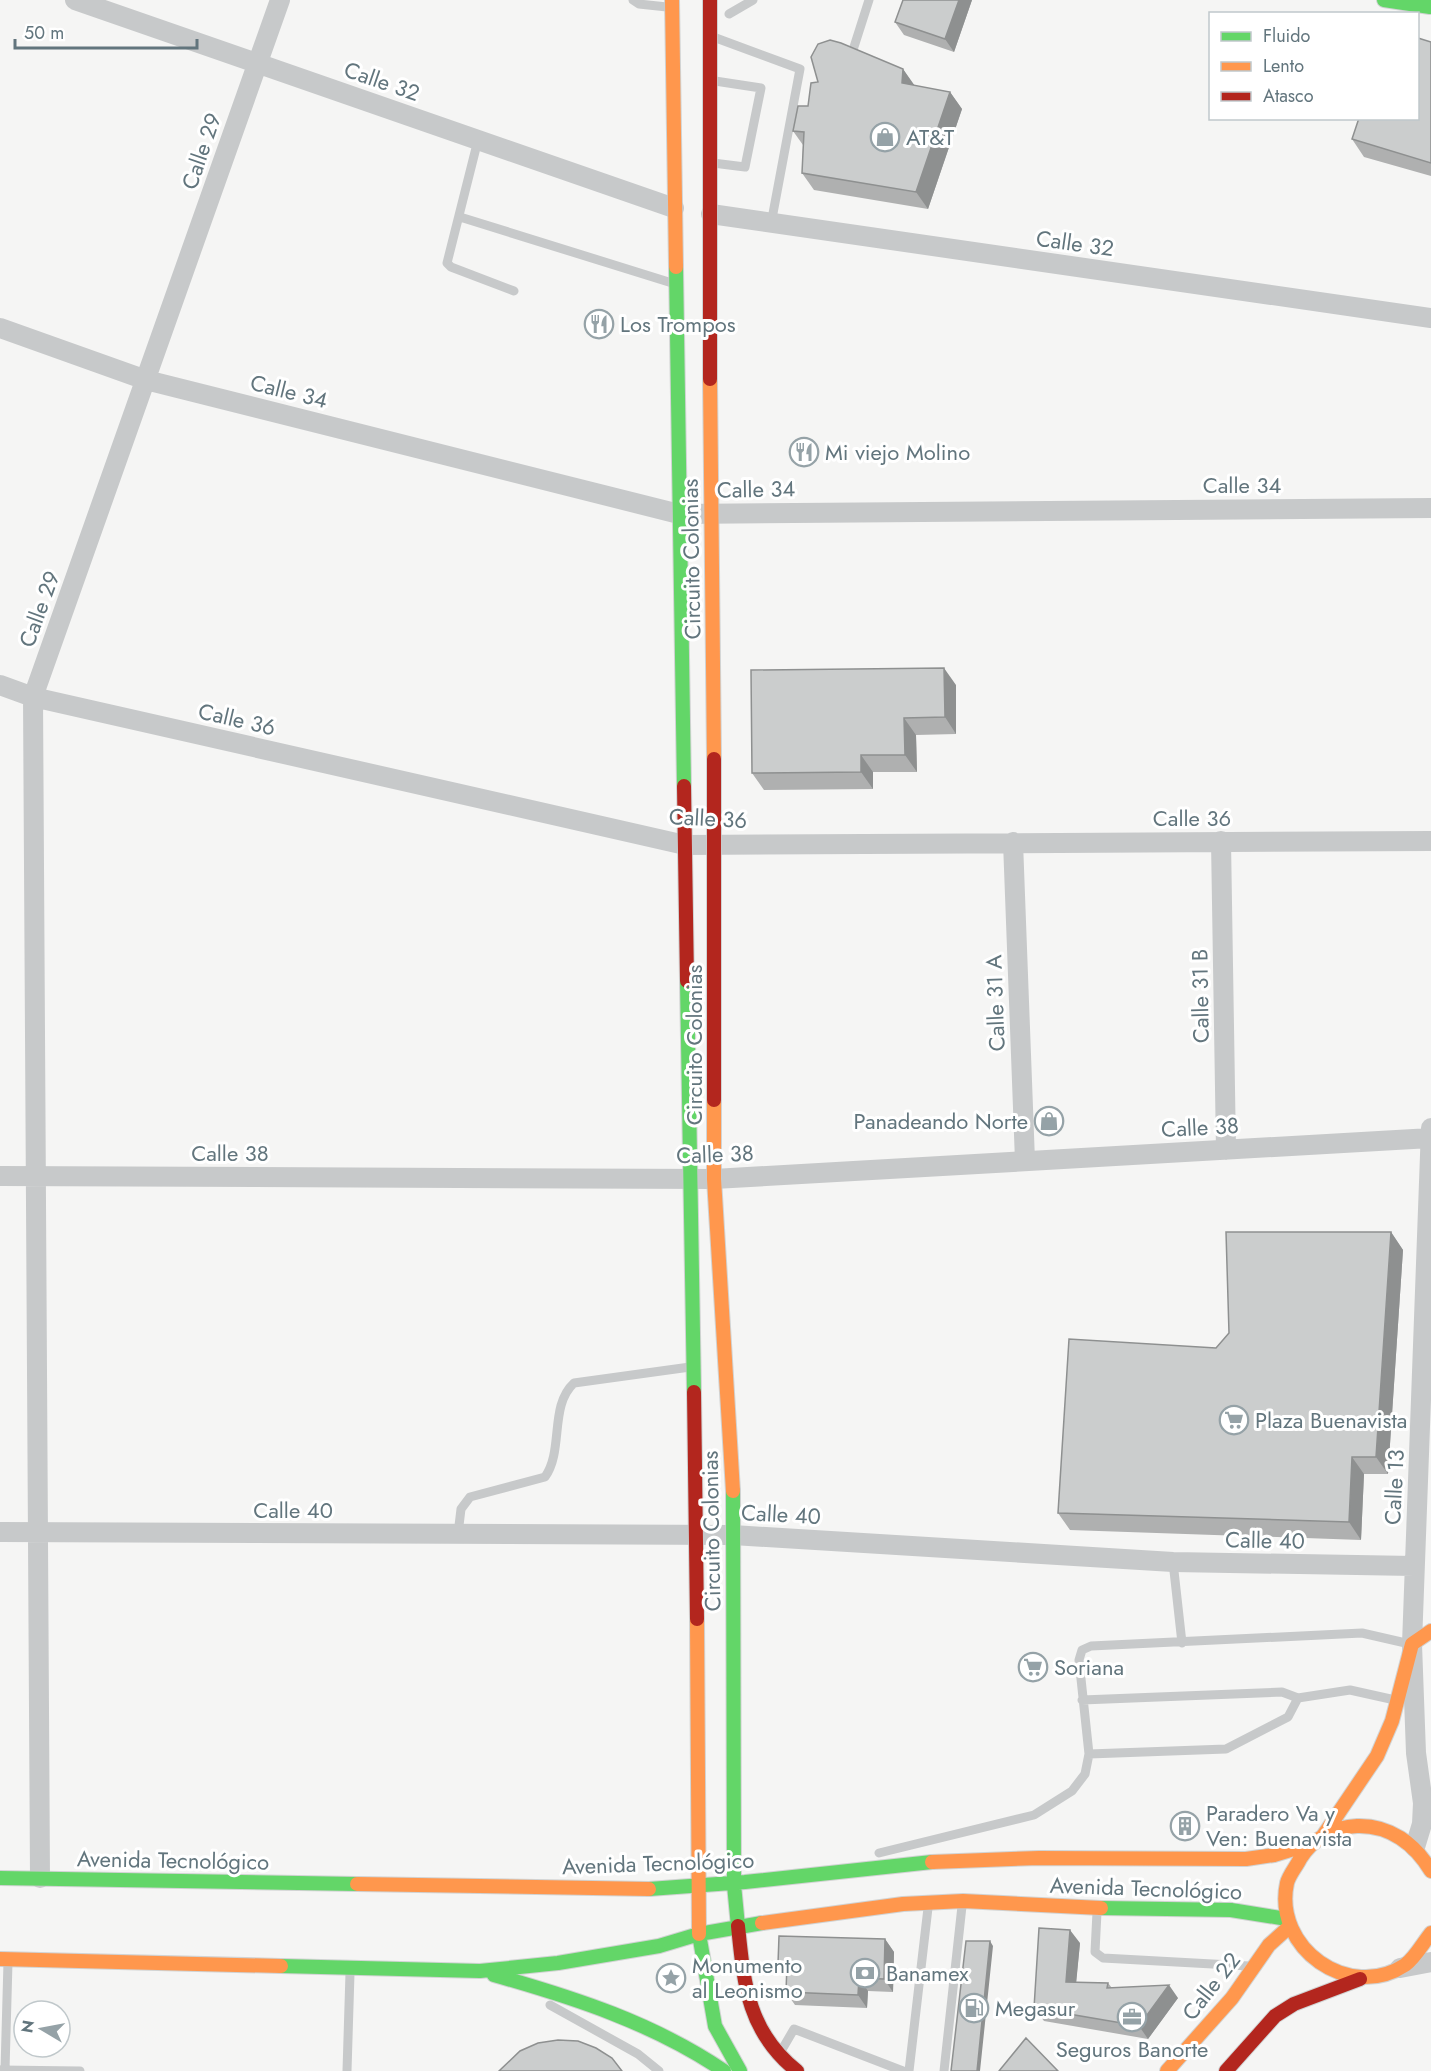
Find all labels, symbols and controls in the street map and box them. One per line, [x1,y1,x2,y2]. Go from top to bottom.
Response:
scale bar [15,12,196,50]
legend [1209,12,1419,120]
text: 50 m [24,20,64,46]
text: Fluido [1263,23,1311,49]
street label: Calle 32 [340,53,424,109]
text: Lento [1263,53,1304,79]
text: Atasco [1263,83,1314,109]
street label: Calle 29 [173,108,229,194]
shop icon: AT&T [869,121,901,153]
place label: AT&T [906,121,955,153]
street label: Calle 32 [1034,222,1116,264]
restaurant icon: Los Trompos [583,308,615,340]
place label: Los Trompos [620,308,736,340]
street label: Calle 34 [247,366,331,416]
restaurant icon: Mi viejo Molino [788,436,820,468]
place label: Mi viejo Molino [825,436,970,468]
street label: Calle 34 [1203,469,1281,501]
street label: Calle 34 [716,472,796,506]
street label: Circuito Colonias [674,478,708,640]
street label: Calle 29 [10,566,68,652]
street label: Calle 36 [195,695,279,743]
street label: Calle 36 [668,800,748,836]
street label: Calle 36 [1153,802,1231,834]
street label: Calle 31 B [1183,948,1217,1044]
street label: Calle 31 A [977,954,1013,1052]
street label: Circuito Colonias [678,965,710,1125]
place label: Panadeando Norte [854,1105,1028,1137]
shop icon: Panadeando Norte [1033,1105,1065,1137]
street label: Calle 38 [1160,1109,1240,1145]
street label: Calle 38 [191,1137,269,1169]
street label: Calle 38 [676,1137,754,1171]
supermarket icon: Plaza Buenavista [1218,1404,1250,1436]
place label: Plaza Buenavista [1255,1404,1407,1436]
street label: Calle 13 [1376,1448,1412,1526]
street label: Circuito Colonias [694,1450,728,1612]
street label: Calle 40 [253,1494,333,1526]
street label: Calle 40 [740,1496,822,1532]
street label: Calle 40 [1225,1523,1305,1557]
supermarket icon: Soriana [1017,1651,1049,1683]
place label: Soriana [1054,1651,1124,1683]
place label: Paradero Va y Ven: Buenavista [1206,1797,1352,1854]
building icon: Paradero Va y Ven: Buenavista [1169,1810,1201,1842]
street label: Avenida Tecnológico [77,1842,269,1878]
street label: Avenida Tecnológico [561,1844,755,1882]
street label: Avenida Tecnológico [1049,1869,1243,1907]
street label: Calle 22 [1174,1945,1248,2027]
place label: Monumento al Leonismo [692,1949,803,2006]
bank icon: Banamex [849,1957,881,1989]
place label: Banamex [886,1957,969,1989]
place icon: Monumento al Leonismo [655,1962,687,1994]
fuel station icon: Megasur [958,1992,990,2024]
place label: Megasur [995,1992,1076,2024]
north arrow [12,1999,72,2059]
office icon: Seguros Banorte [1116,2001,1148,2033]
text: N [15,2018,40,2035]
place label: Seguros Banorte [1056,2033,1208,2065]

